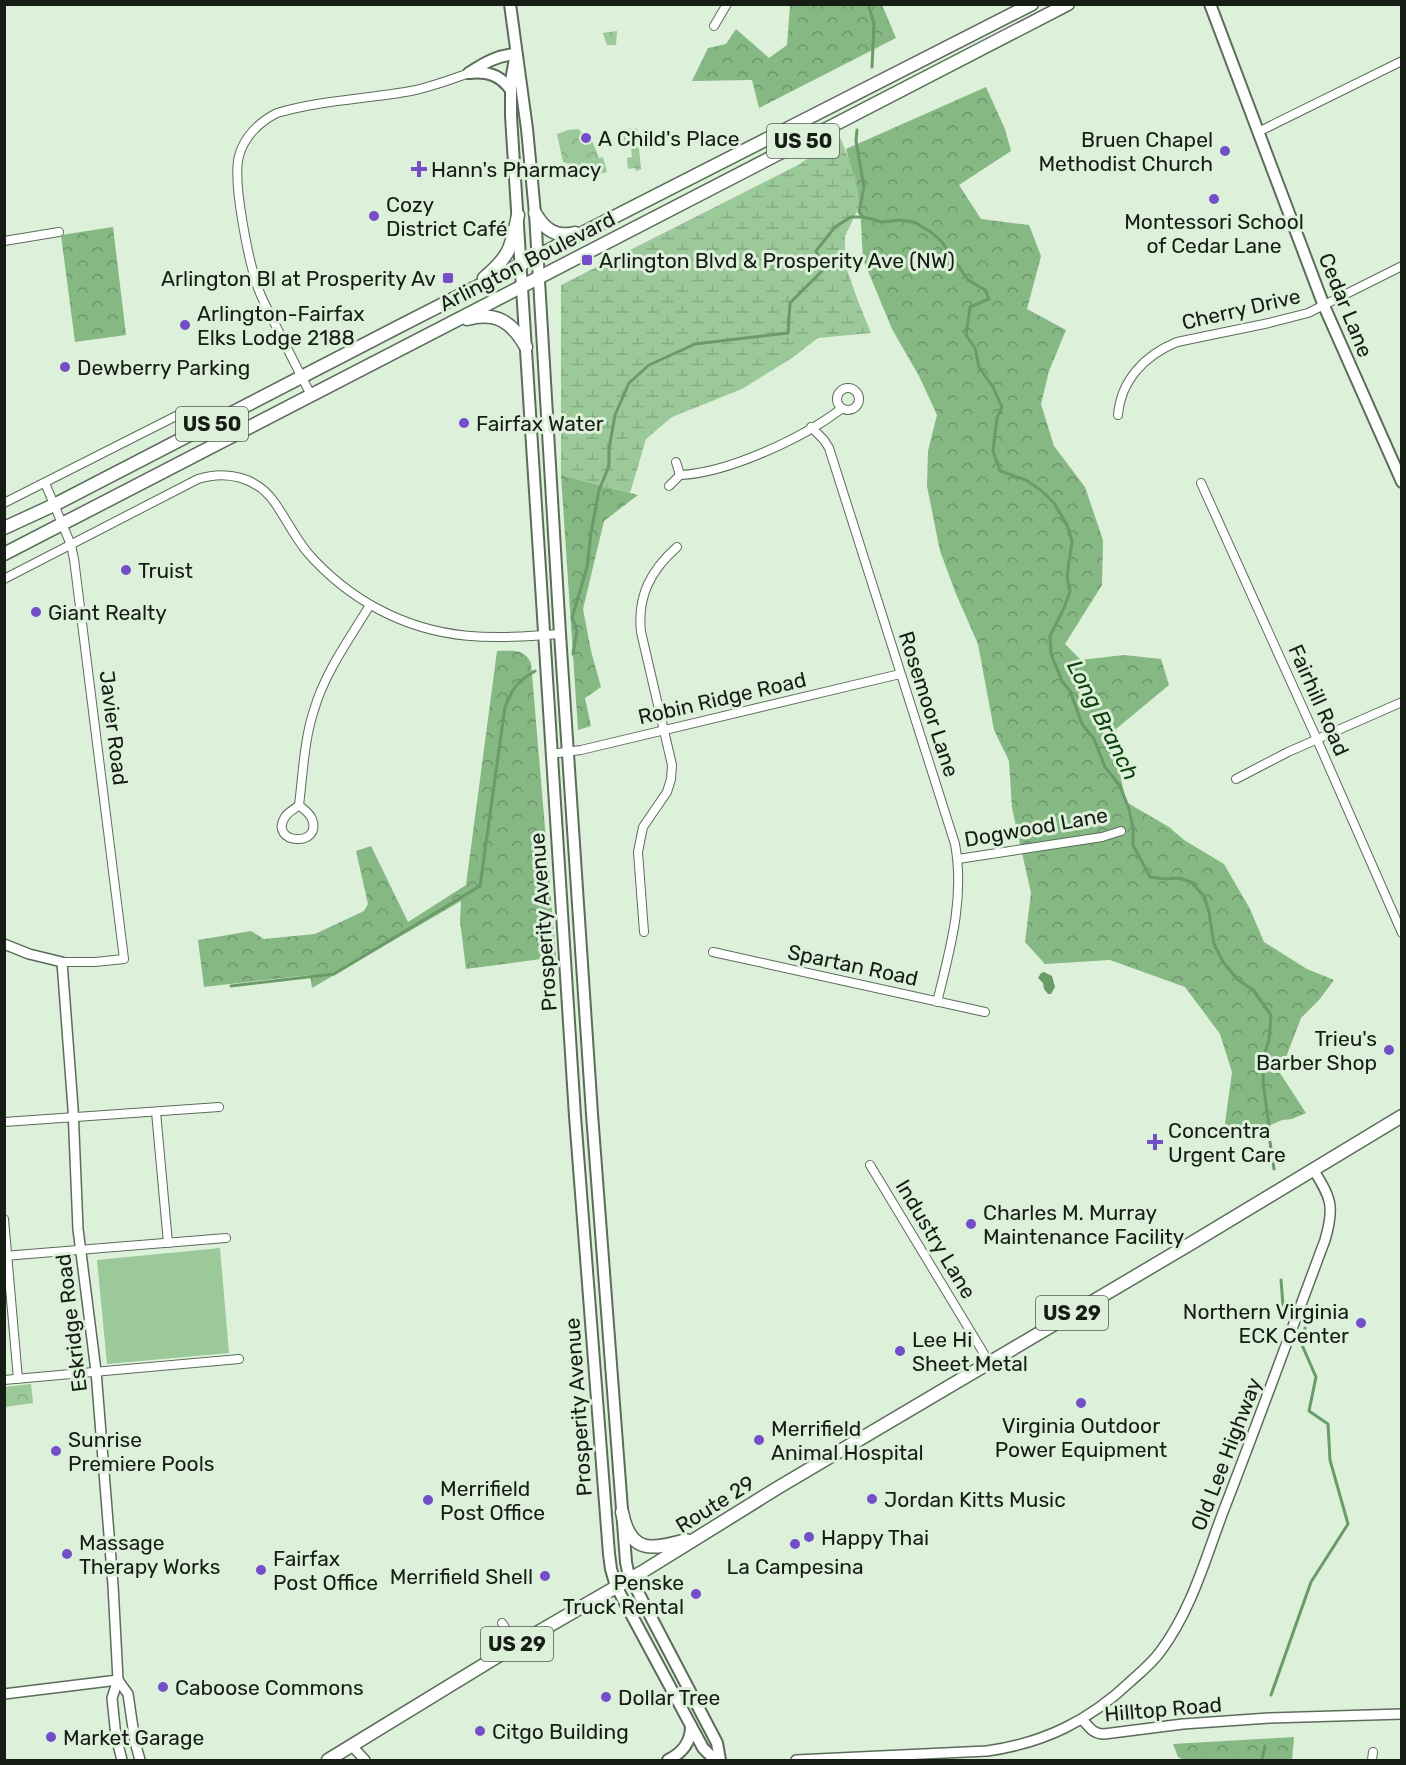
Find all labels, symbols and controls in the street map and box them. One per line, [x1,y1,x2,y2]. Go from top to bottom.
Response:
road number: US 50 [767,124,839,158]
place label: A Child's Place [598,126,740,151]
place label: Bruen Chapel Methodist Church [1038,127,1213,176]
marker: A Child's Place [579,131,593,145]
marker: Bruen Chapel Methodist Church [1218,144,1232,158]
place label: Hann's Pharmacy [431,157,602,182]
marker: Hann's Pharmacy [412,162,426,176]
place label: Cozy District Café [386,192,508,241]
marker: Montessori School of Cedar Lane [1207,192,1221,206]
street label: Arlington Boulevard [435,206,619,316]
marker: Cozy District Café [367,209,381,223]
place label: Montessori School of Cedar Lane [1124,209,1304,258]
place label: Arlington Blvd & Prosperity Ave (NW) [599,248,955,273]
street label: Cedar Lane [1314,249,1378,361]
marker: Arlington Blvd & Prosperity Ave (NW) [580,253,594,267]
place label: Arlington Bl at Prosperity Av [161,266,436,291]
marker: Arlington Bl at Prosperity Av [441,271,455,285]
street label: Cherry Drive [1179,283,1303,335]
place label: Arlington-Fairfax Elks Lodge 2188 [197,301,365,350]
marker: Arlington-Fairfax Elks Lodge 2188 [178,318,192,332]
place label: Dewberry Parking [77,355,250,380]
marker: Dewberry Parking [58,360,72,374]
road number: US 50 [176,407,248,441]
place label: Fairfax Water [476,411,604,436]
marker: Fairfax Water [457,416,471,430]
place label: Truist [138,558,193,583]
marker: Truist [119,563,133,577]
place label: Giant Realty [48,600,167,625]
marker: Giant Realty [29,605,43,619]
street label: Rosemoor Lane [894,628,964,780]
street label: Fairhill Road [1283,640,1355,760]
water label: Long Branch [1061,655,1145,785]
street label: Robin Ridge Road [636,667,808,729]
street label: Javier Road [95,669,133,787]
street label: Dogwood Lane [962,802,1110,852]
street label: Prosperity Avenue [524,832,562,1012]
street label: Spartan Road [786,939,920,991]
place label: Trieu's Barber Shop [1256,1026,1377,1075]
marker: Trieu's Barber Shop [1382,1043,1396,1057]
place label: Concentra Urgent Care [1168,1118,1286,1167]
marker: Concentra Urgent Care [1146,1133,1164,1151]
street label: Industry Lane [891,1175,981,1303]
place label: Charles M. Murray Maintenance Facility [983,1200,1185,1249]
marker: Charles M. Murray Maintenance Facility [964,1217,978,1231]
street label: Eskridge Road [50,1252,92,1394]
road number: US 29 [1036,1296,1108,1330]
place label: Northern Virginia ECK Center [1183,1299,1349,1348]
marker: Northern Virginia ECK Center [1354,1316,1368,1330]
street label: Prosperity Avenue [559,1317,597,1497]
place label: Lee Hi Sheet Metal [912,1327,1028,1376]
marker: Lee Hi Sheet Metal [893,1344,907,1358]
street label: Old Lee Highway [1185,1374,1267,1534]
marker: Virginia Outdoor Power Equipment [1074,1396,1088,1410]
place label: Virginia Outdoor Power Equipment [995,1413,1167,1462]
place label: Merrifield Animal Hospital [771,1416,924,1465]
place label: Sunrise Premiere Pools [68,1427,214,1476]
marker: Merrifield Animal Hospital [752,1433,766,1447]
marker: Sunrise Premiere Pools [49,1444,63,1458]
street label: Route 29 [671,1470,759,1538]
place label: Merrifield Post Office [440,1476,545,1525]
place label: Jordan Kitts Music [884,1487,1066,1512]
marker: Jordan Kitts Music [865,1492,879,1506]
marker: Merrifield Post Office [421,1493,435,1507]
place label: Happy Thai [821,1525,929,1550]
place label: Massage Therapy Works [79,1530,220,1579]
marker: Happy Thai [802,1530,816,1544]
marker: La Campesina [788,1537,802,1551]
place label: Fairfax Post Office [273,1546,378,1595]
marker: Massage Therapy Works [60,1547,74,1561]
place label: La Campesina [726,1554,864,1579]
marker: Fairfax Post Office [254,1563,268,1577]
place label: Merrifield Shell [390,1564,533,1589]
marker: Merrifield Shell [538,1569,552,1583]
place label: Penske Truck Rental [563,1570,684,1619]
marker: Penske Truck Rental [689,1587,703,1601]
road number: US 29 [481,1627,553,1661]
place label: Caboose Commons [175,1675,364,1700]
marker: Caboose Commons [156,1680,170,1694]
place label: Dollar Tree [618,1685,720,1710]
marker: Dollar Tree [599,1690,613,1704]
street label: Hilltop Road [1103,1691,1223,1727]
place label: Citgo Building [492,1719,629,1744]
marker: Citgo Building [473,1724,487,1738]
place label: Market Garage [63,1725,204,1750]
marker: Market Garage [44,1730,58,1744]

